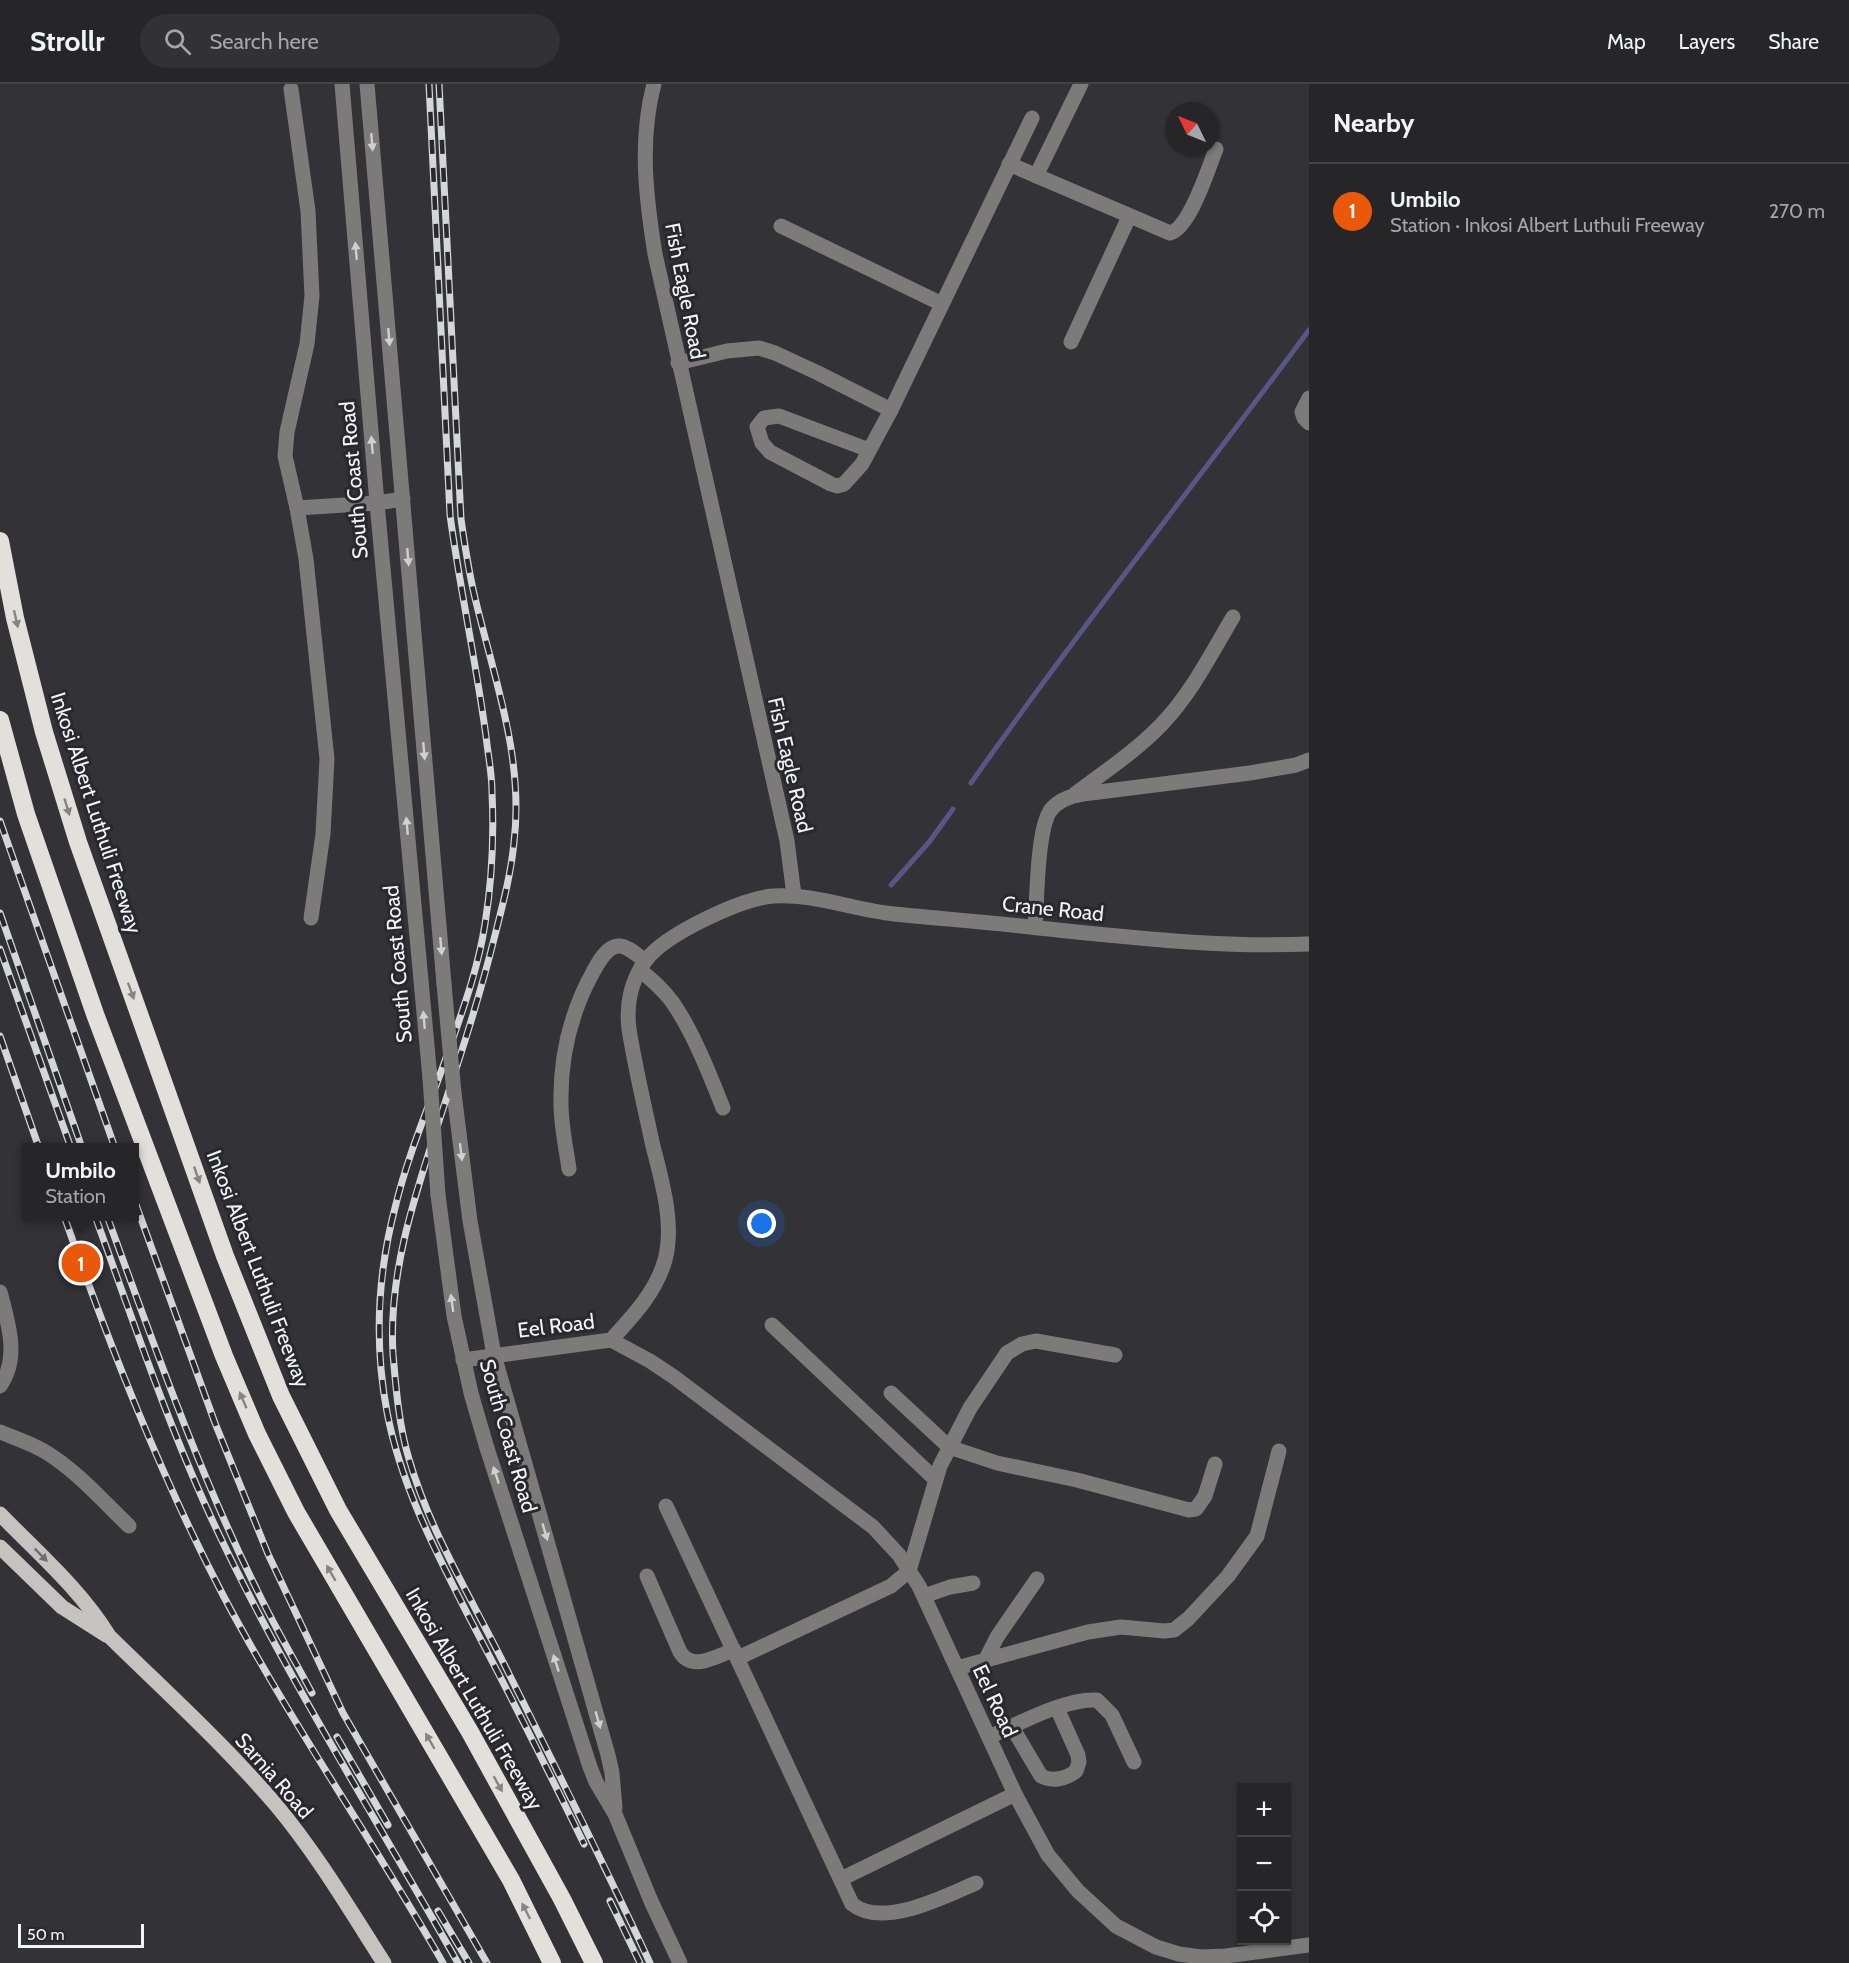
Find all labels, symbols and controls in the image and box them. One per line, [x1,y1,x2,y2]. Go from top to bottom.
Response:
search box [140,14,560,68]
text: Strollr [30,24,104,58]
icon: search [161,25,194,58]
text: Search here [209,28,319,55]
text: Map [1607,29,1646,54]
text: Layers [1679,29,1735,54]
text: Share [1768,29,1819,54]
north arrow [1165,102,1219,156]
text: Nearby [1333,107,1414,139]
one-way arrow [367,133,377,152]
text: Umbilo [1390,186,1461,213]
text: 1 [1349,199,1356,223]
text: 270 m [1769,199,1825,223]
text: Station · Inkosi Albert Luthuli Freeway [1390,213,1705,237]
street label: Fish Eagle Road [660,221,711,361]
one-way arrow [351,241,361,260]
one-way arrow [384,327,394,346]
street label: South Coast Road [334,400,373,560]
one-way arrow [367,435,377,454]
one-way arrow [403,548,413,567]
one-way arrow [11,610,21,628]
street label: Inkosi Albert Luthuli Freeway [46,689,147,937]
street label: Fish Eagle Road [763,695,818,835]
one-way arrow [419,742,429,761]
one-way arrow [63,798,72,816]
one-way arrow [402,816,412,835]
street label: South Coast Road [378,884,417,1044]
street label: Crane Road [1001,891,1105,926]
one-way arrow [436,936,446,955]
one-way arrow [127,983,137,1001]
one-way arrow [420,1010,429,1029]
one-way arrow [457,1142,466,1161]
popup [22,1143,139,1221]
street label: Inkosi Albert Luthuli Freeway [202,1147,315,1391]
text: Umbilo [45,1157,116,1184]
one-way arrow [193,1166,202,1184]
text: Station [45,1184,106,1208]
your location [747,1209,776,1238]
pin: 1 [62,1240,100,1286]
one-way arrow [447,1293,456,1312]
street label: Eel Road [516,1308,596,1343]
street label: South Coast Road [475,1356,542,1515]
one-way arrow [238,1391,247,1408]
one-way arrow [490,1466,500,1484]
one-way arrow [540,1523,550,1542]
one-way arrow [34,1548,48,1563]
one-way arrow [326,1565,337,1581]
street label: Inkosi Albert Luthuli Freeway [401,1583,548,1815]
one-way arrow [551,1654,561,1672]
street label: Eel Road [968,1660,1023,1741]
one-way arrow [594,1711,603,1729]
street label: Sarnia Road [230,1728,318,1824]
one-way arrow [425,1732,435,1749]
one-way arrow [493,1775,503,1792]
map controls [1237,1783,1291,1945]
button: + [1237,1783,1291,1837]
button: − [1237,1837,1291,1891]
button: locate [1237,1891,1291,1945]
one-way arrow [522,1902,531,1919]
scale bar [18,1921,144,1948]
text: 50 m [27,1925,64,1944]

